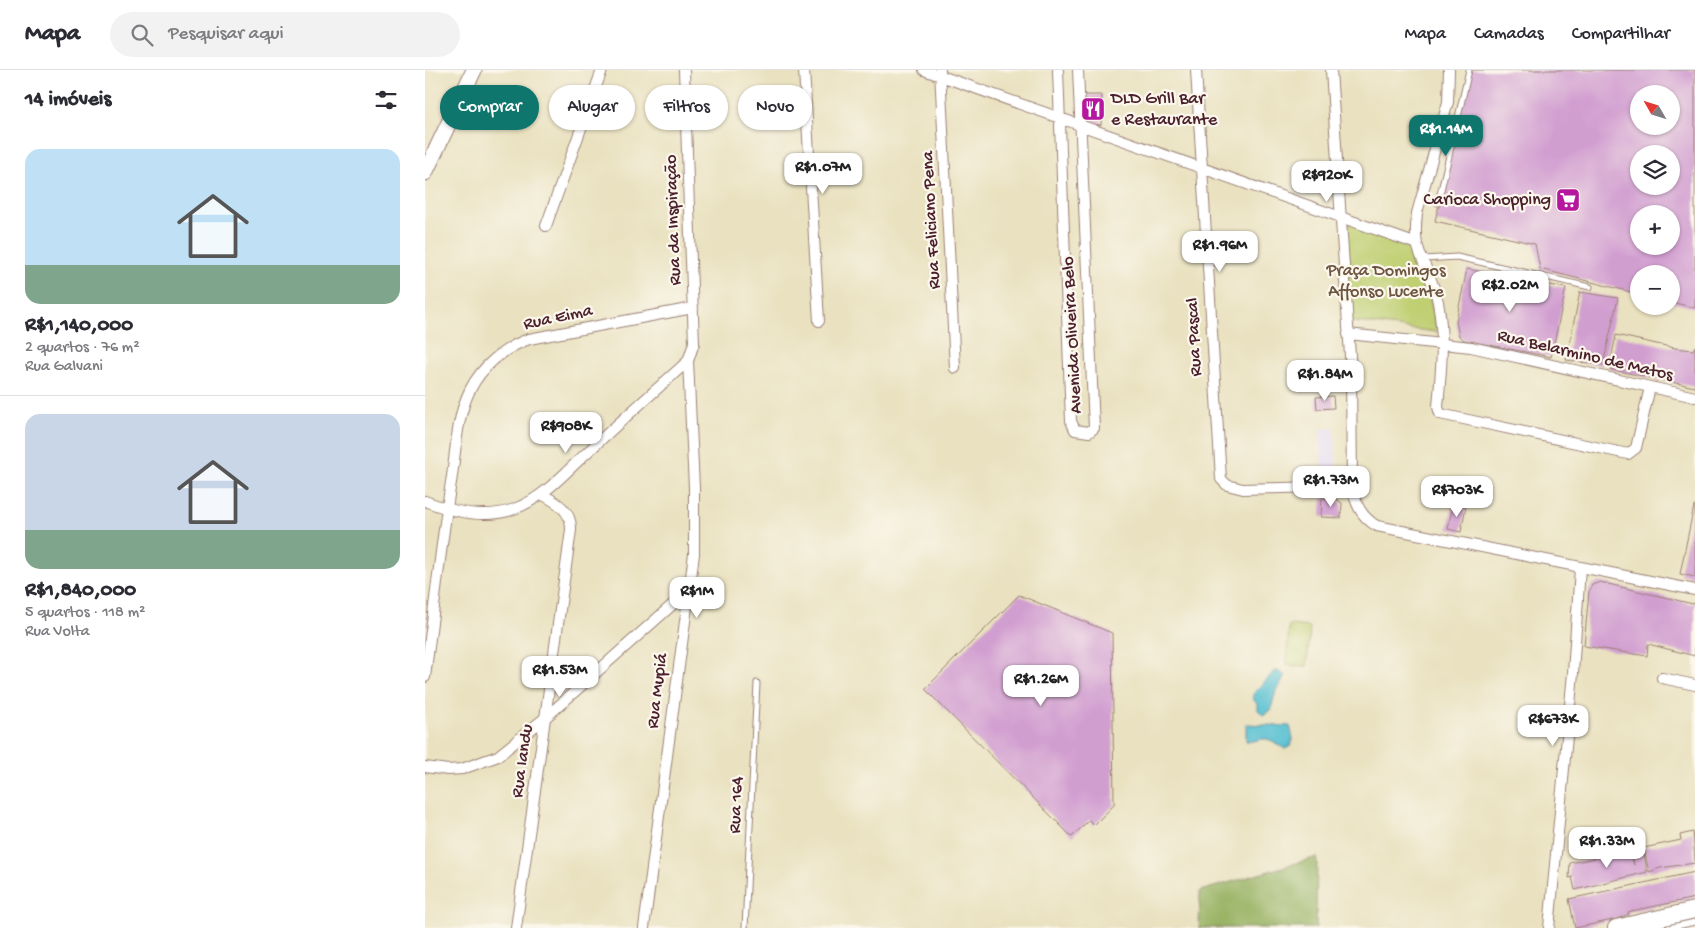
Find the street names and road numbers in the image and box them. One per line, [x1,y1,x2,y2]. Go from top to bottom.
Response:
street label: Rua Feliciano Pena [918,149,946,290]
street label: Rua da Inspiração [661,154,687,286]
street label: Avenida Oliveira Belo [1058,256,1088,414]
street label: Rua Pascal [1182,297,1208,377]
street label: Rua Eima [522,300,595,336]
street label: Rua Belarmino de Matos [1495,326,1676,387]
street label: Rua Mupiá [643,651,673,730]
street label: Rua Iandu [507,722,539,799]
street label: Rua 164 [725,775,749,834]

